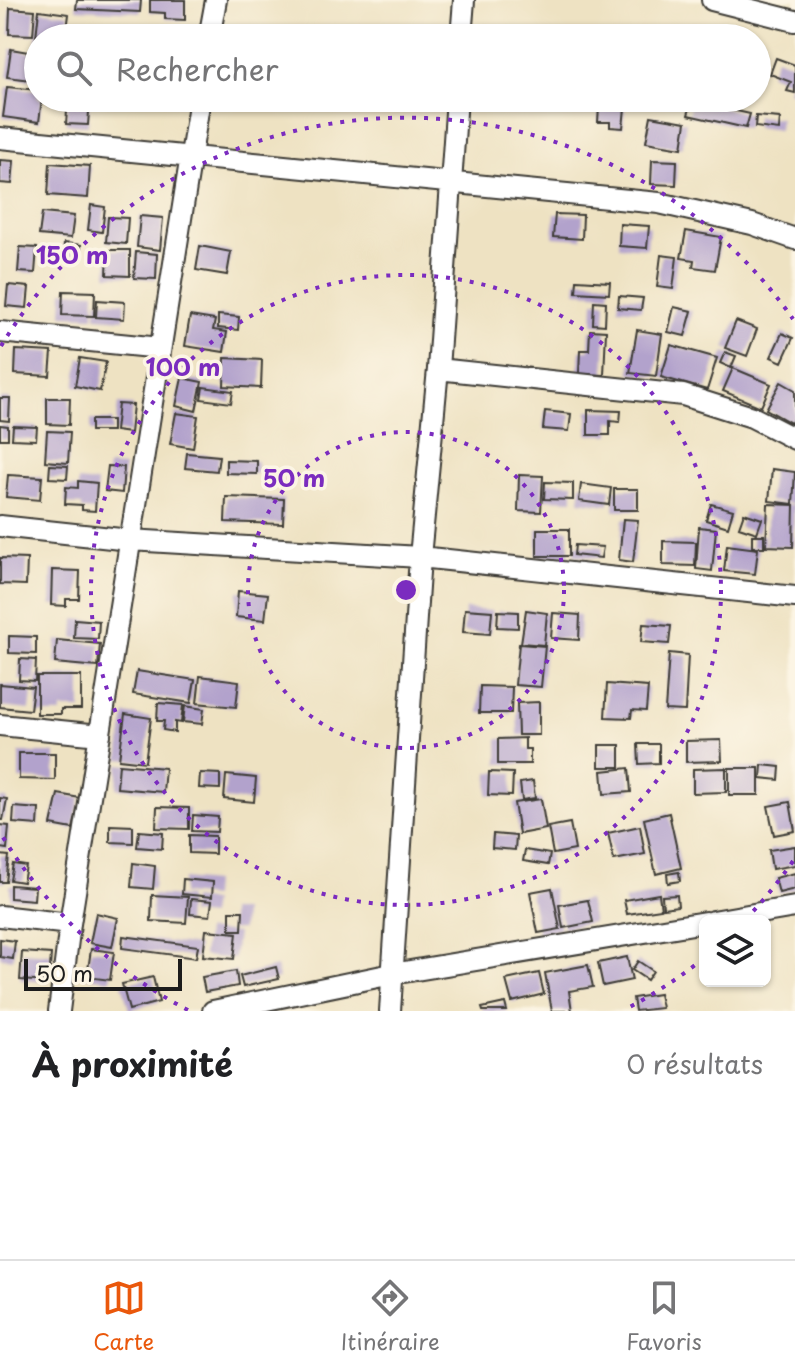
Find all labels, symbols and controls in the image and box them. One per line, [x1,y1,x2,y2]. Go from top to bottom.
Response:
search box [24,24,771,112]
icon: search [52,46,96,90]
text: Rechercher [116,46,279,91]
text: 150 m [36,236,108,272]
text: 100 m [146,348,220,384]
text: 50 m [263,459,325,495]
centre of rings [392,576,420,604]
map controls [699,915,771,987]
button: layers [699,915,771,987]
scale bar [24,955,182,991]
text: 50 m [36,956,93,989]
text: À proximité [32,1037,233,1089]
text: 0 résultats [626,1044,763,1083]
tab: Carte [93,1276,154,1357]
tab: Itinéraire [341,1276,440,1357]
tab: Favoris [626,1276,702,1357]

